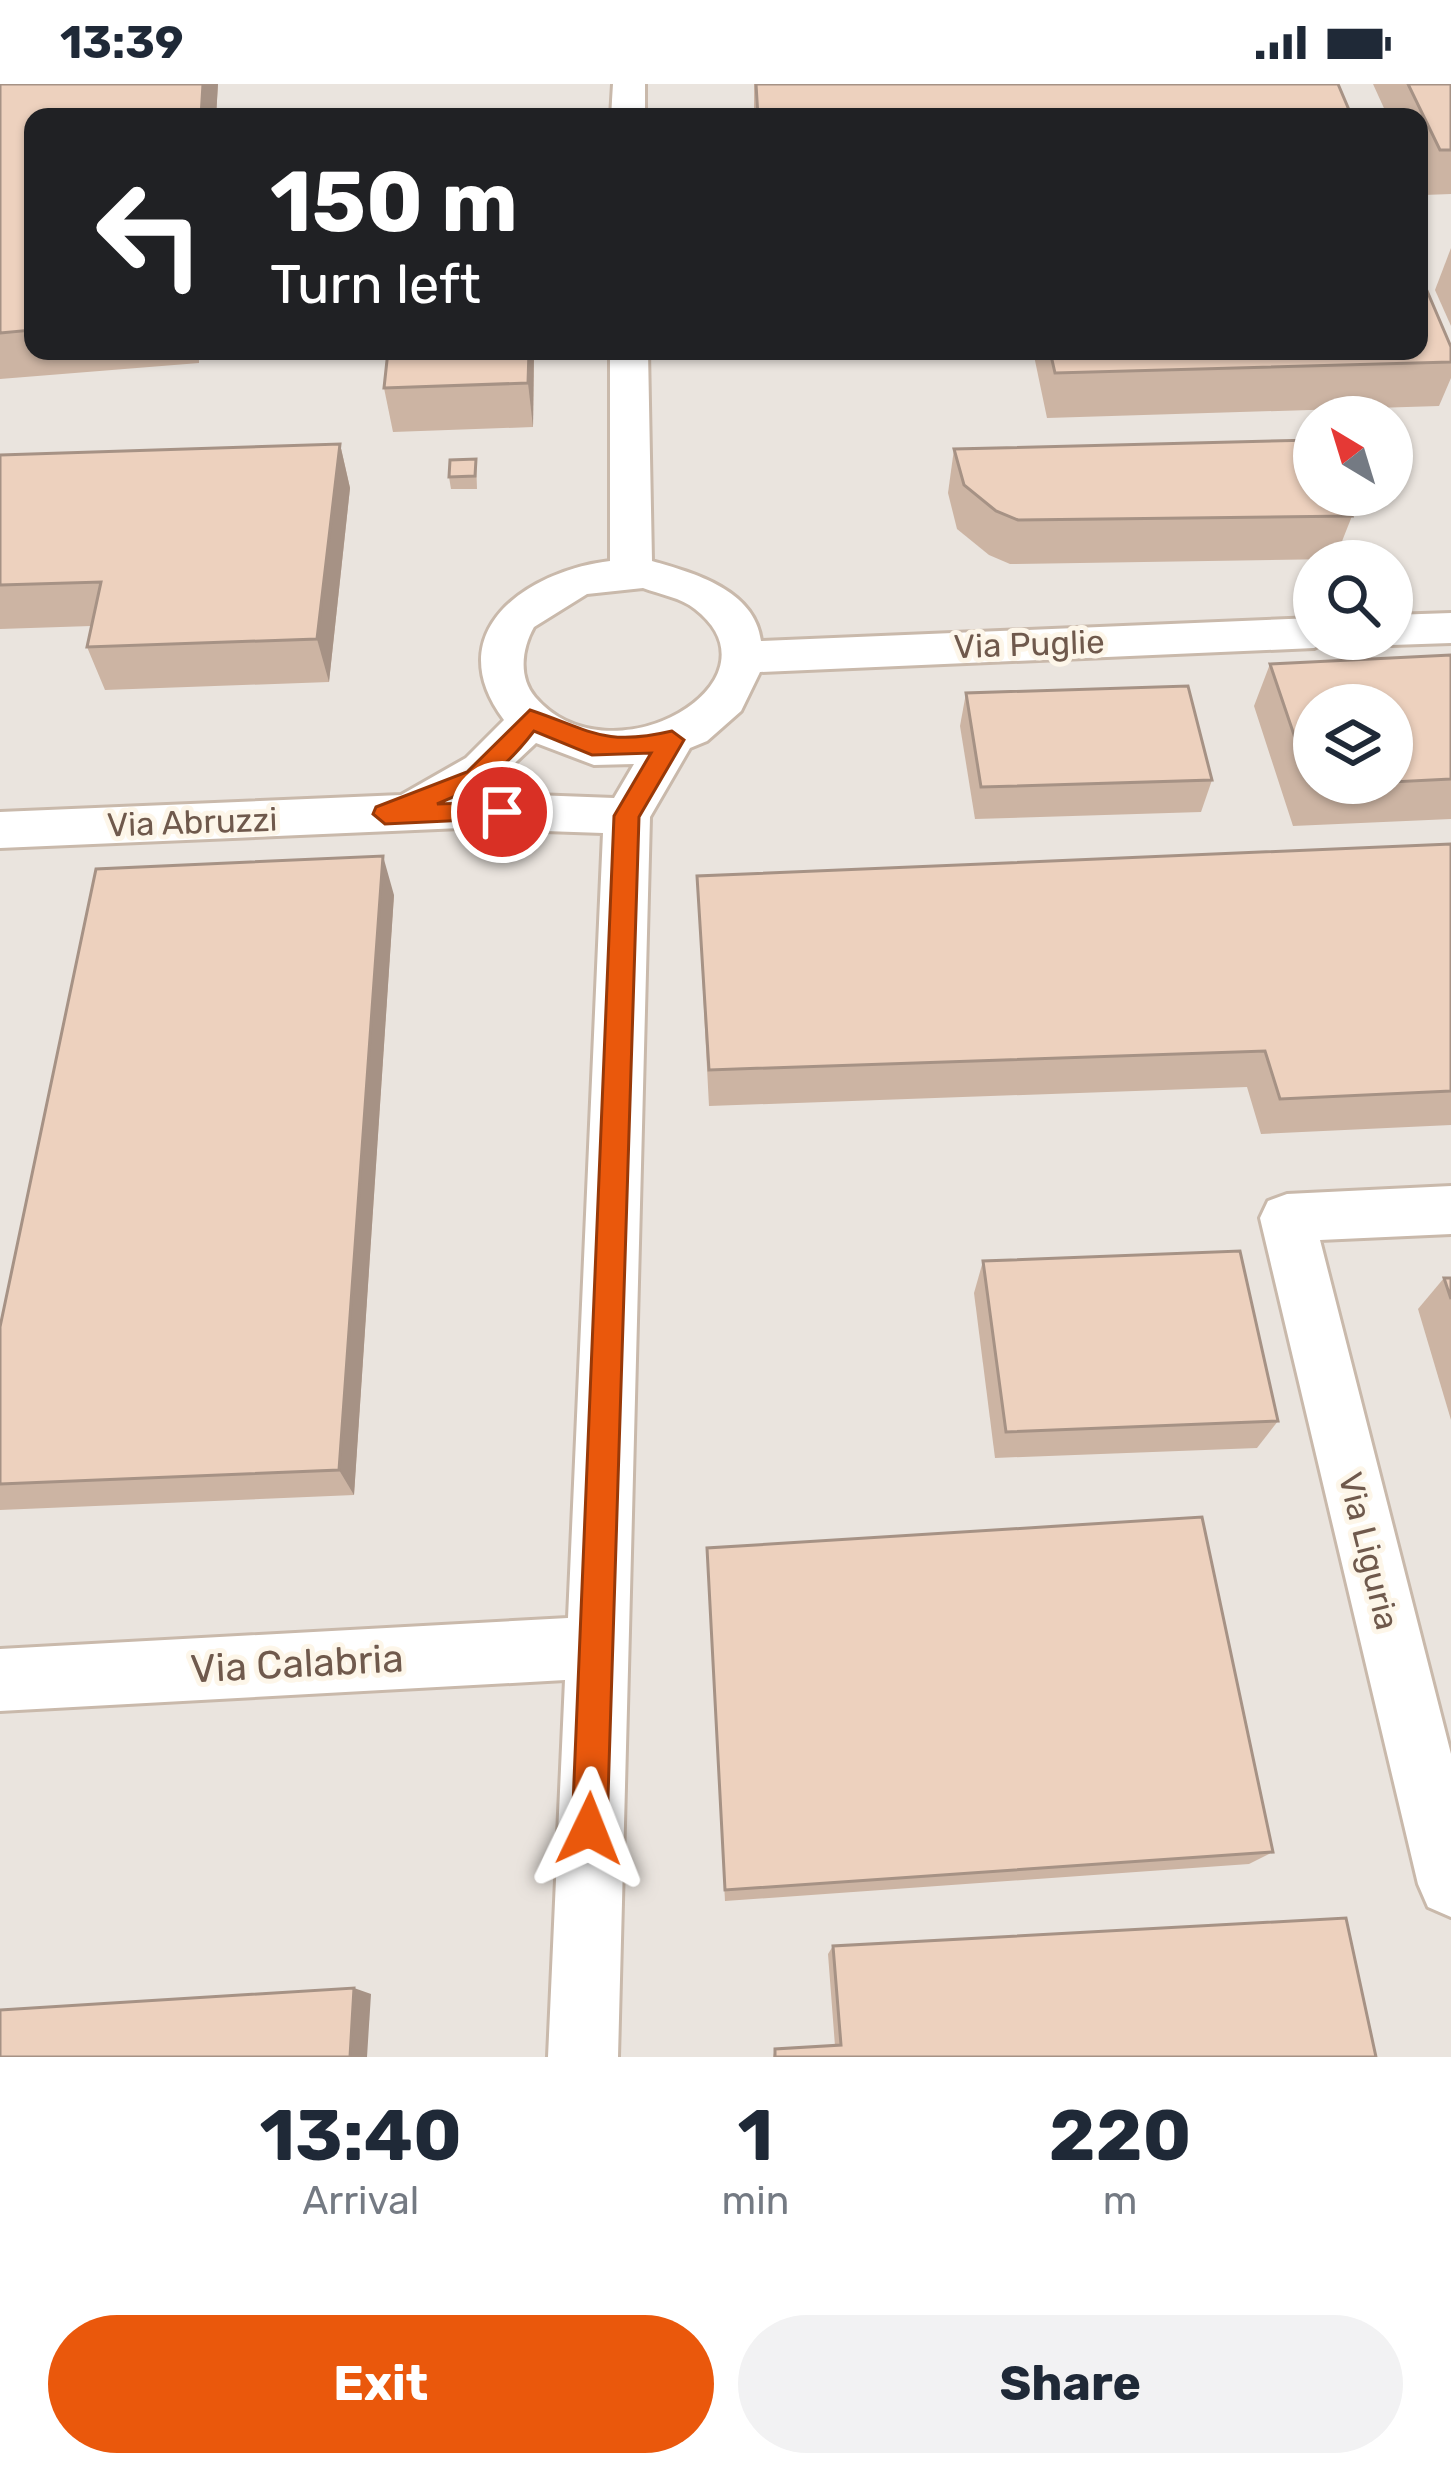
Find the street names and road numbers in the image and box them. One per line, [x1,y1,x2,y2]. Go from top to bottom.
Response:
street label: Via Puglie [953,622,1105,666]
street label: Via Abruzzi [106,800,278,844]
street label: Via Liguria [1331,1468,1407,1634]
street label: Via Calabria [189,1635,405,1693]

